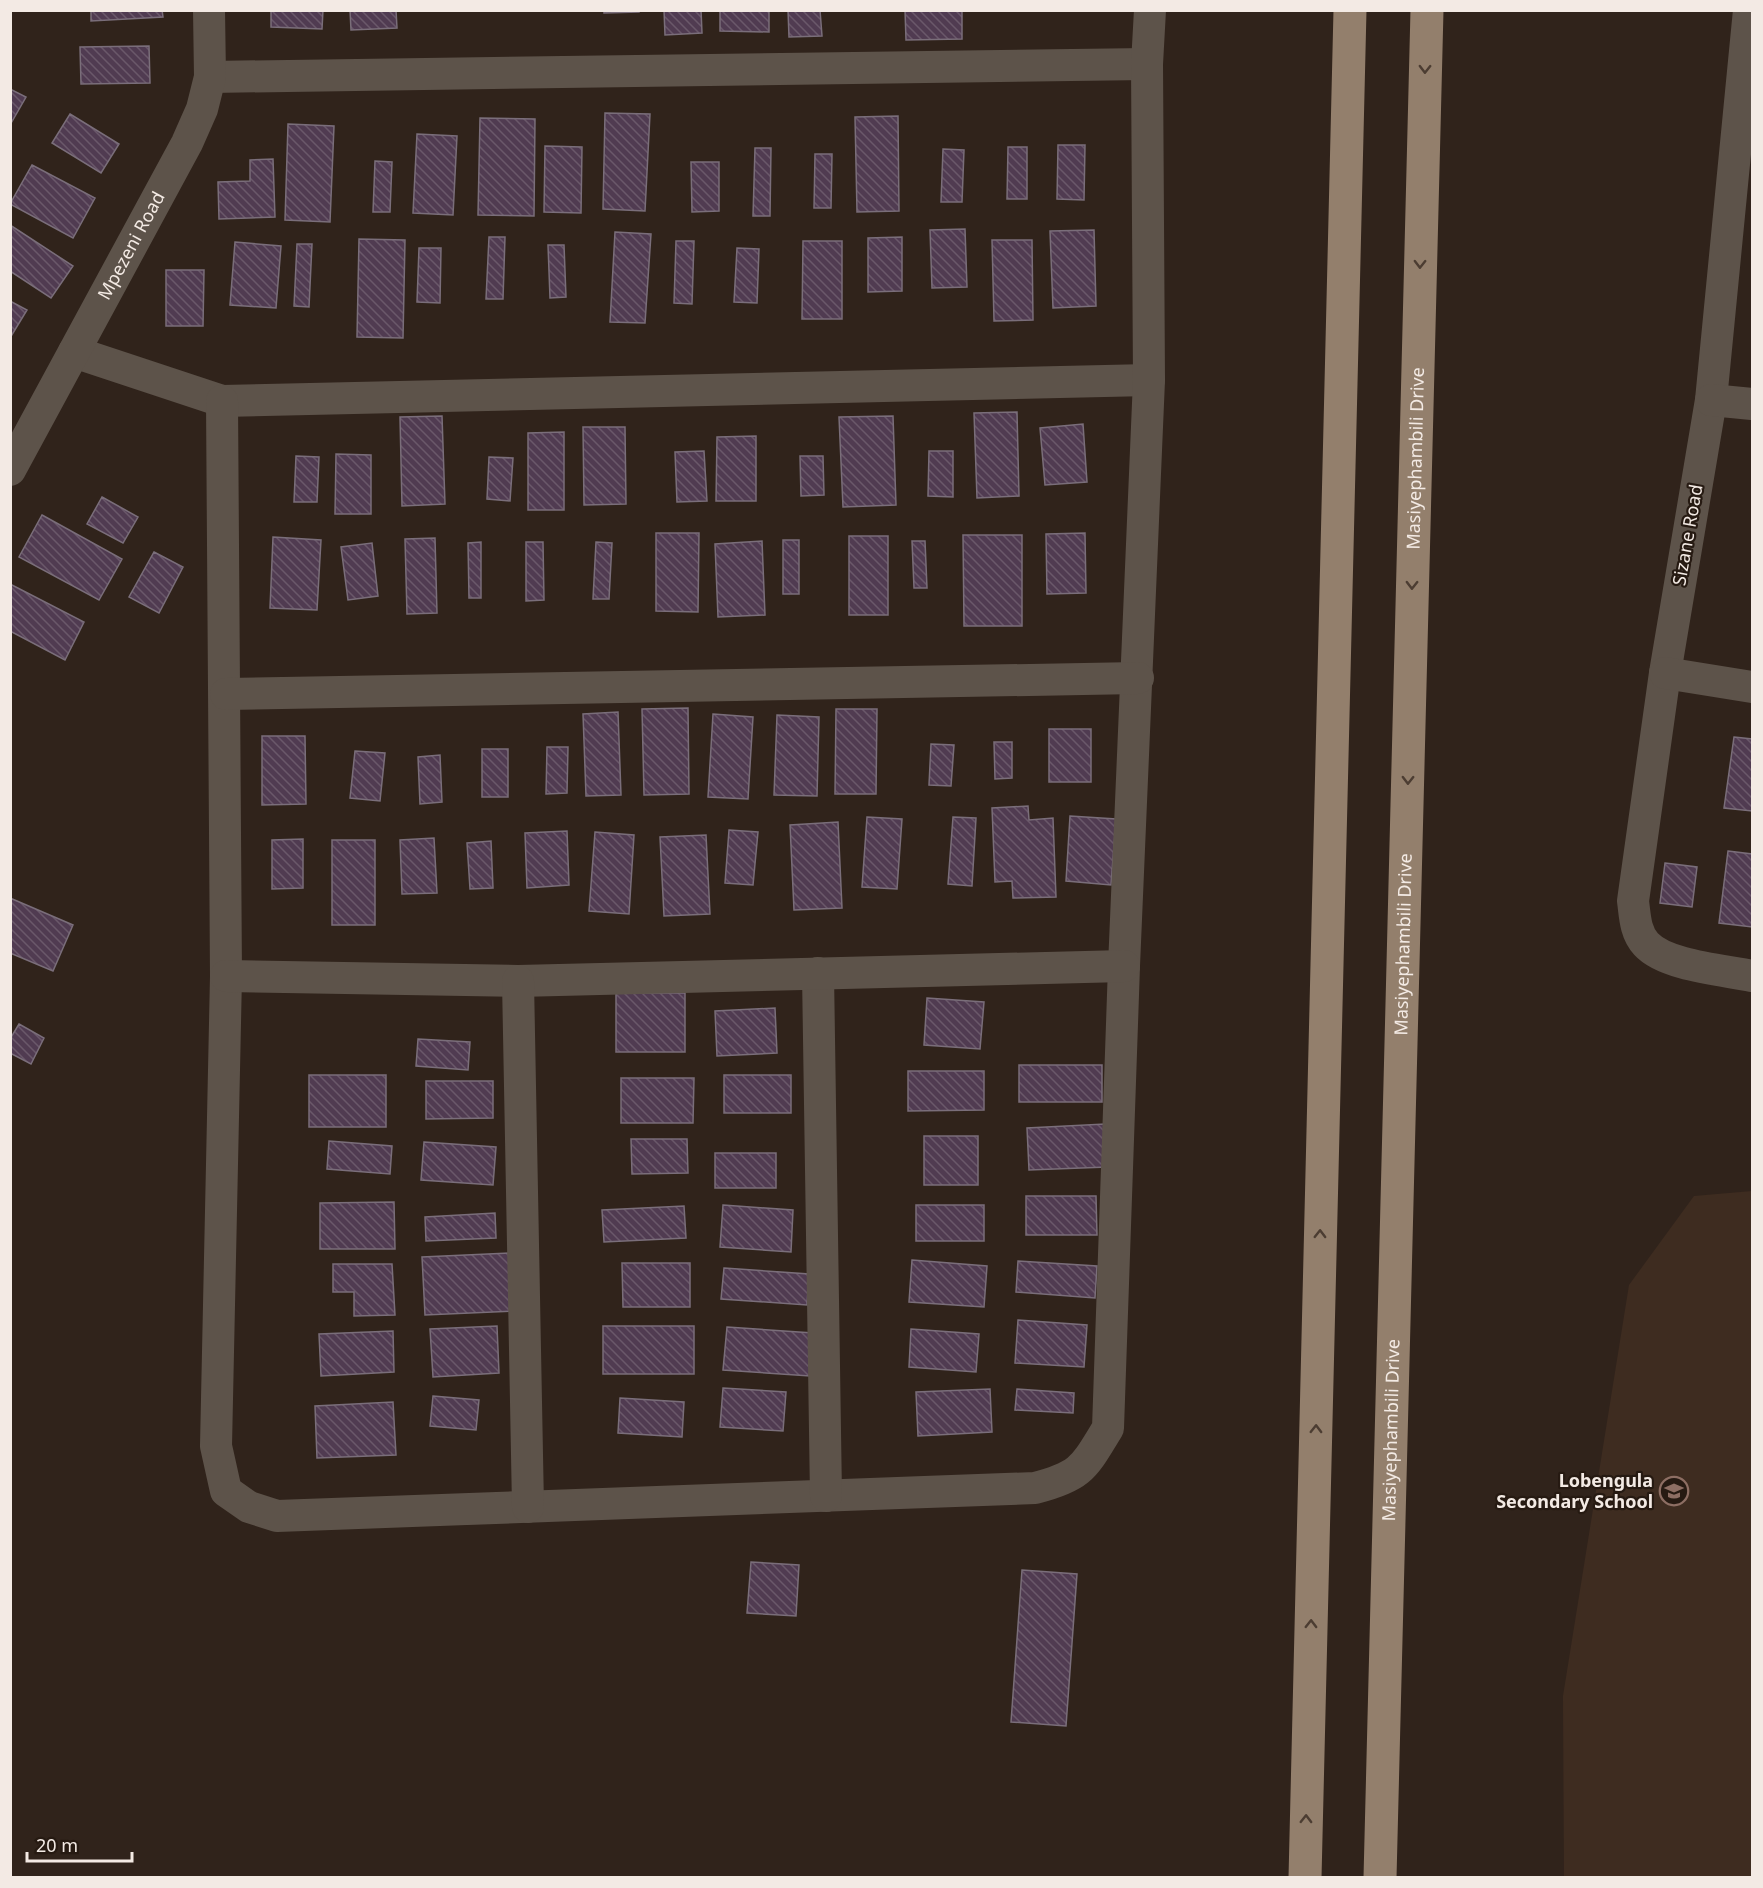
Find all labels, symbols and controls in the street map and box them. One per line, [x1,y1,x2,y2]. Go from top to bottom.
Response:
one-way arrow [1419,64,1432,73]
street label: Mpezeni Road [91,187,170,304]
one-way arrow [1414,259,1427,268]
street label: Masiyephambili Drive [1400,367,1429,550]
street label: Sizane Road [1666,482,1708,587]
one-way arrow [1406,580,1419,589]
one-way arrow [1401,775,1414,784]
street label: Masiyephambili Drive [1388,853,1417,1036]
one-way arrow [1314,1230,1327,1239]
street label: Masiyephambili Drive [1376,1339,1405,1522]
one-way arrow [1309,1425,1322,1434]
place label: Lobengula Secondary School [1496,1468,1653,1513]
school or university icon: Lobengula Secondary School [1658,1475,1690,1507]
one-way arrow [1305,1620,1317,1629]
one-way arrow [1300,1815,1312,1824]
scale bar [27,1825,132,1863]
text: 20 m [36,1833,78,1857]

